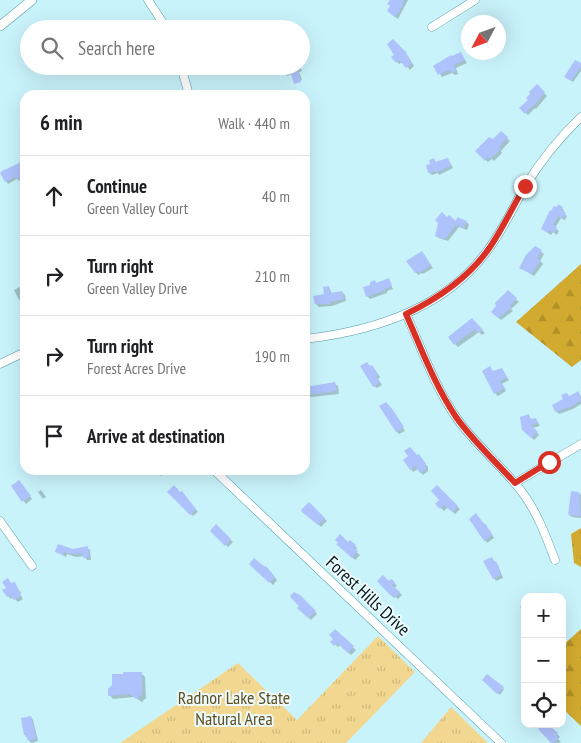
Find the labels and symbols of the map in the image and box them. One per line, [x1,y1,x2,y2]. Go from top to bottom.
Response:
north arrow [461,15,506,60]
route end [514,175,537,198]
route start [538,451,561,474]
street label: Forest Hills Drive [321,551,415,641]
park label: Radnor Lake State Natural Area [178,686,290,730]

